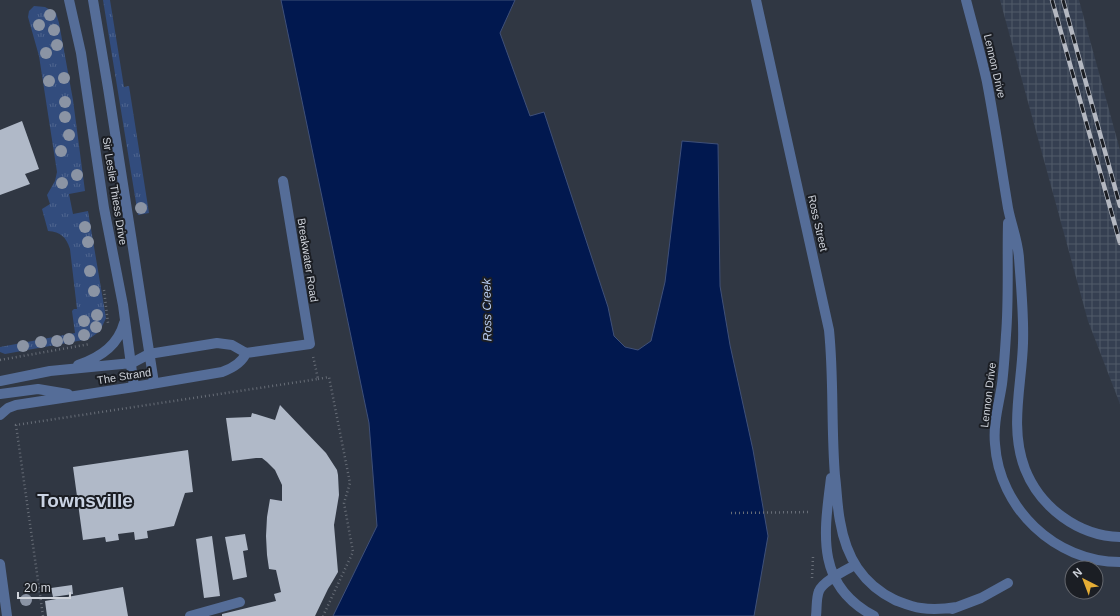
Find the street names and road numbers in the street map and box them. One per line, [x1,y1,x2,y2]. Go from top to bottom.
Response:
street label: Lennon Drive [982,33,1008,99]
street label: Sir Leslie Thiess Drive [101,136,129,246]
street label: Ross Street [806,194,830,252]
street label: Breakwater Road [295,217,321,303]
street label: Lennon Drive [978,362,998,428]
street label: The Strand [96,366,152,386]

